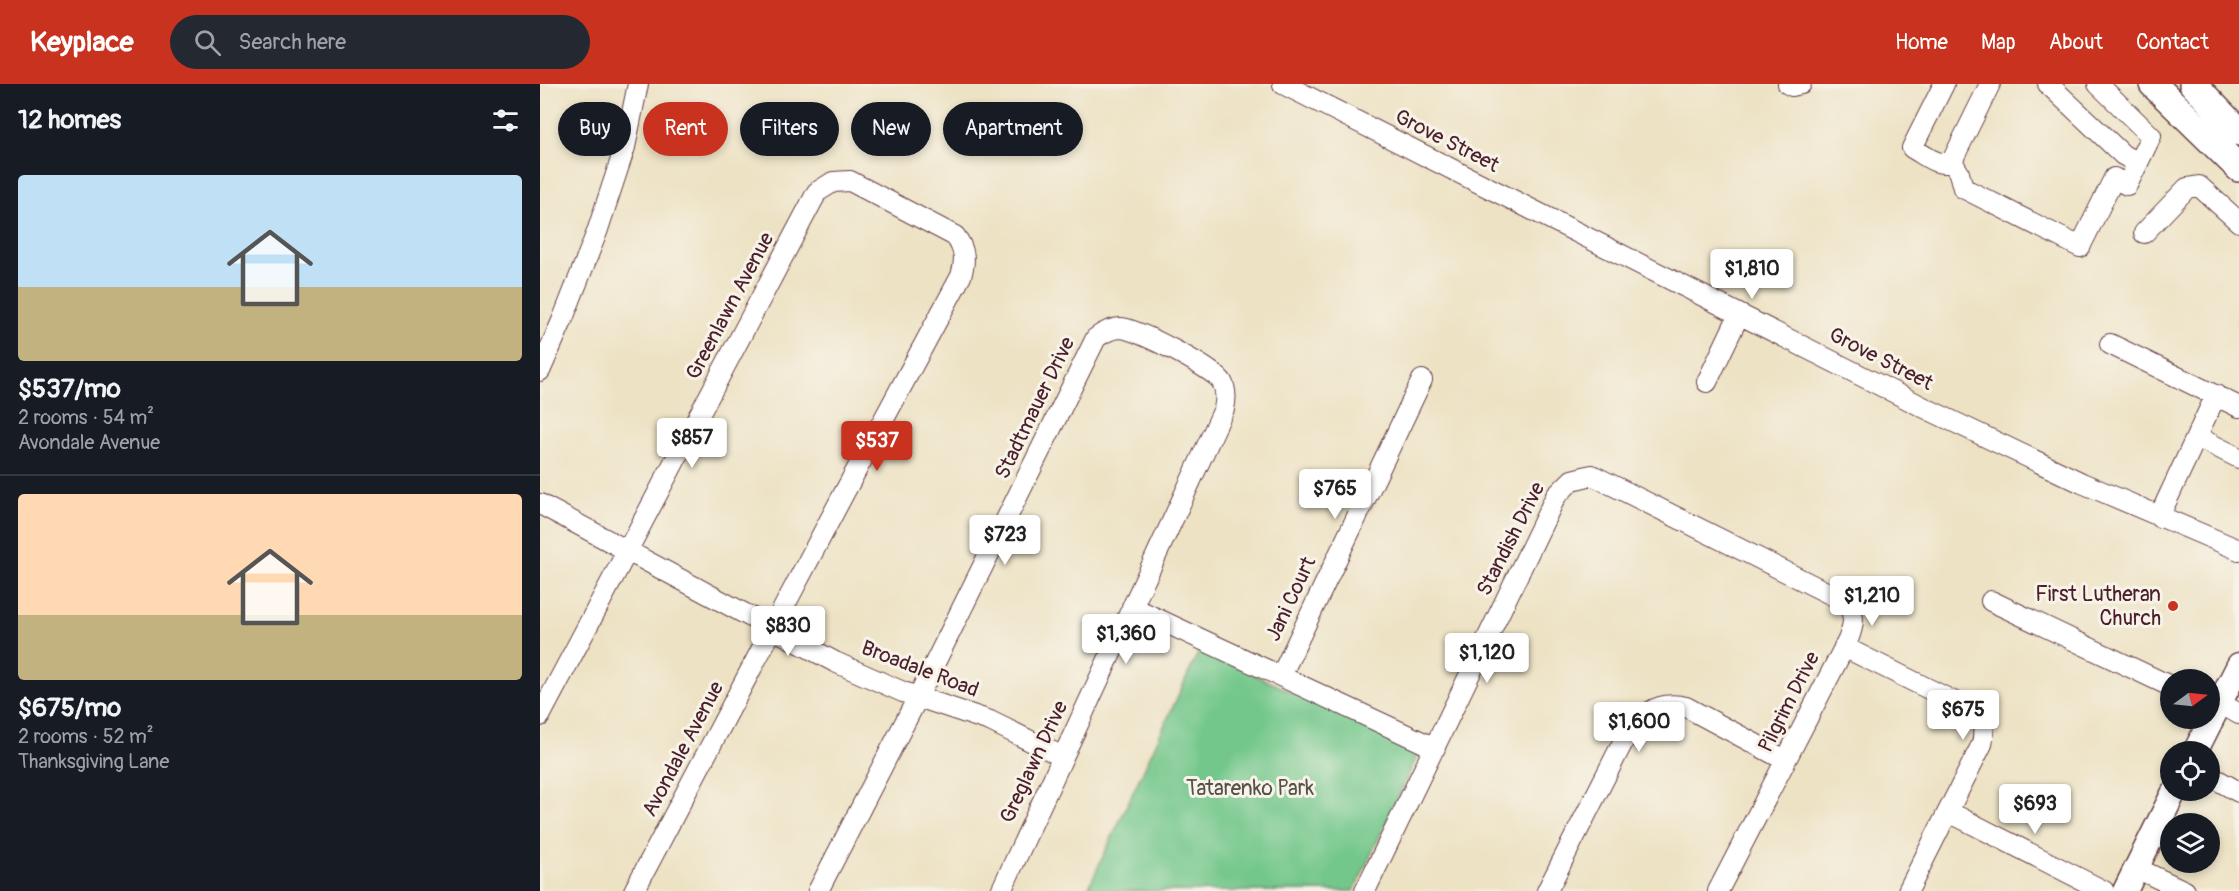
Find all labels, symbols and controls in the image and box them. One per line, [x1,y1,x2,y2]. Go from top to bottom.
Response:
search box [170,15,590,69]
text: Keyplace [30,25,134,60]
icon: search [191,26,224,59]
text: Search here [239,28,346,56]
text: Home [1895,29,1948,56]
text: Map [1981,29,2016,56]
text: About [2049,29,2103,56]
text: Contact [2136,29,2209,56]
chip: Buy [558,102,631,156]
chip: Rent [643,102,728,156]
chip: Filters [740,102,839,156]
chip: New [851,102,931,156]
chip: Apartment [943,102,1083,156]
street label: Grove Street [1390,103,1504,179]
text: 12 homes [18,104,121,136]
icon: filters [489,104,522,137]
icon: home [216,214,324,322]
street label: Greenlawn Avenue [680,227,781,384]
pin: $1,810 [1703,249,1801,300]
text: $1,810 [1724,256,1780,281]
street label: Grove Street [1824,321,1938,397]
street label: Stadtmauer Drive [989,332,1081,484]
text: $537/mo [18,373,121,405]
text: 2 rooms · 54 m² [18,405,154,430]
pin: $857 [656,418,728,469]
pin: $537 [841,421,913,472]
text: $857 [671,425,713,450]
text: $537 [855,428,899,453]
text: Avondale Avenue [18,430,160,455]
pin: $765 [1299,469,1371,520]
text: $765 [1313,476,1357,501]
street label: Standish Drive [1471,477,1552,601]
pin: $723 [969,515,1041,566]
text: $723 [983,522,1027,547]
icon: home [216,533,324,641]
street label: Jani Court [1260,552,1323,646]
pin: $1,210 [1823,576,1921,627]
place label: First Lutheran Church [2035,581,2161,632]
text: $1,210 [1844,583,1900,608]
marker: First Lutheran Church [2166,599,2180,613]
pin: $830 [752,606,824,657]
text: $830 [765,613,811,638]
pin: $1,360 [1077,614,1175,665]
text: $1,360 [1096,621,1156,646]
pin: $1,120 [1438,633,1536,684]
street label: Broadale Road [858,634,982,704]
text: $1,120 [1459,640,1515,665]
street label: Pilgrim Drive [1752,646,1826,757]
north arrow [2160,669,2220,729]
map controls [2160,669,2220,873]
street label: Avondale Avenue [636,676,730,821]
pin: $675 [1927,690,1999,741]
text: $675/mo [18,692,121,724]
street label: Greglawn Drive [994,696,1074,828]
text: $675 [1941,697,1985,722]
pin: $1,600 [1590,702,1688,753]
text: $1,600 [1608,709,1670,734]
text: 2 rooms · 52 m² [18,724,154,749]
button: locate [2160,741,2220,801]
text: Thanksgiving Lane [18,749,169,774]
park label: Tatarenko Park [1186,775,1314,802]
pin: $693 [1999,784,2071,835]
text: $693 [2013,791,2057,816]
button: layers [2160,813,2220,873]

